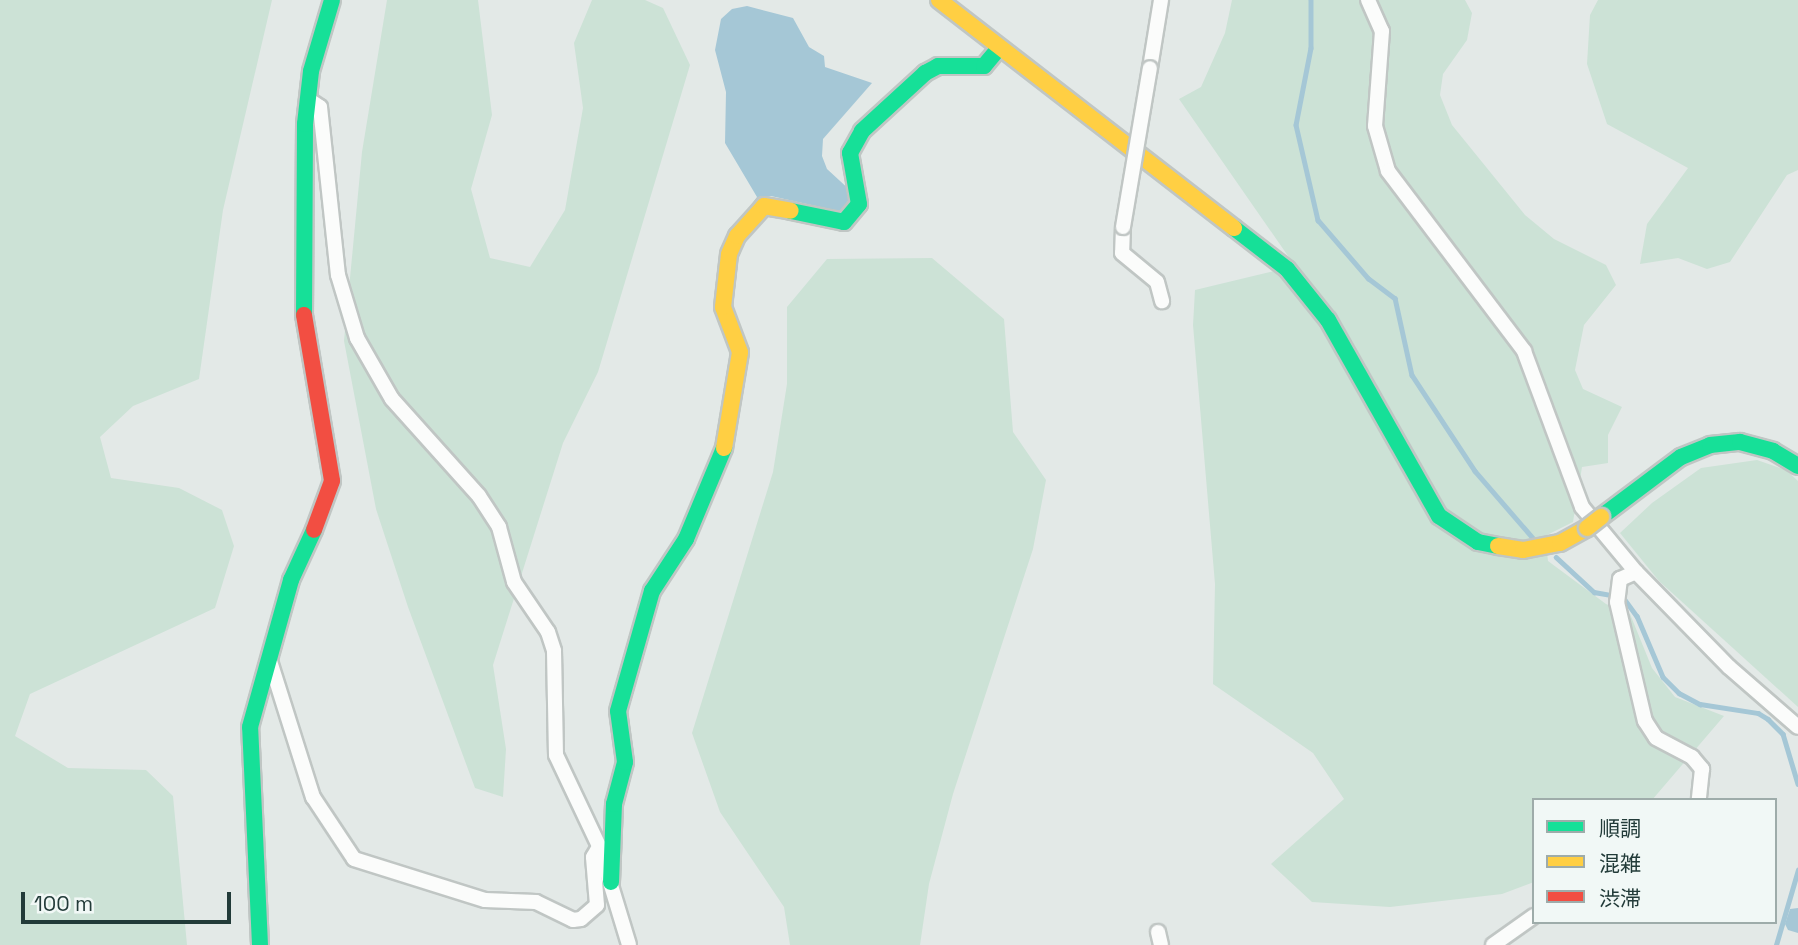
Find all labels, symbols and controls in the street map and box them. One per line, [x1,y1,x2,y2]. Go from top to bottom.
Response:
legend [1532,798,1777,924]
text: 順調 [1599,815,1641,842]
text: 混雑 [1599,850,1641,877]
scale bar [24,878,234,922]
text: 渋滞 [1599,885,1641,912]
text: 100 m [34,890,93,917]

